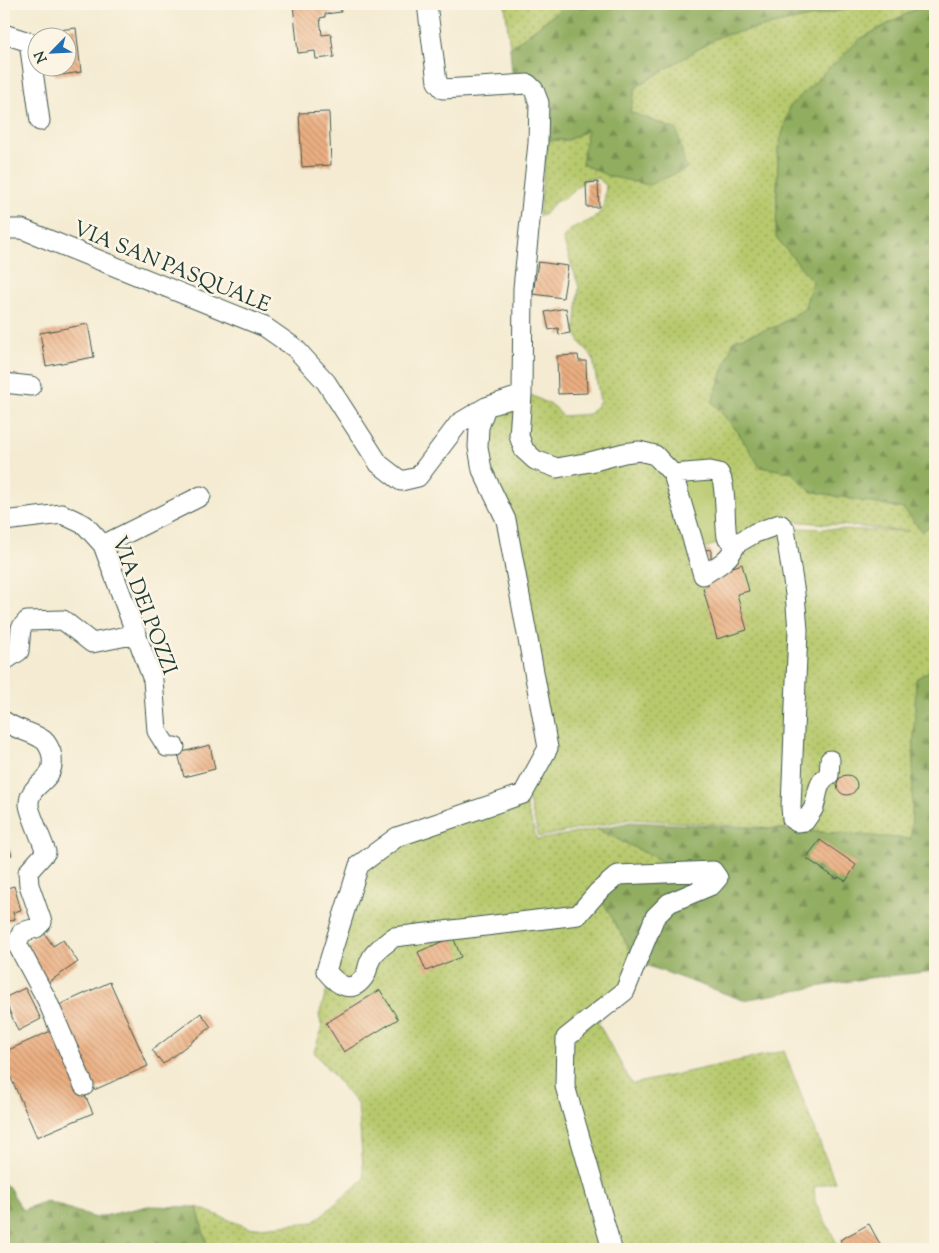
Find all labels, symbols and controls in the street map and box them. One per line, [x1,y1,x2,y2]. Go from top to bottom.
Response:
north arrow [28,28,78,78]
text: N [31,47,53,66]
street label: VIA SAN PASQUALE [68,214,275,321]
street label: VIA DEI POZZI [103,532,183,680]

